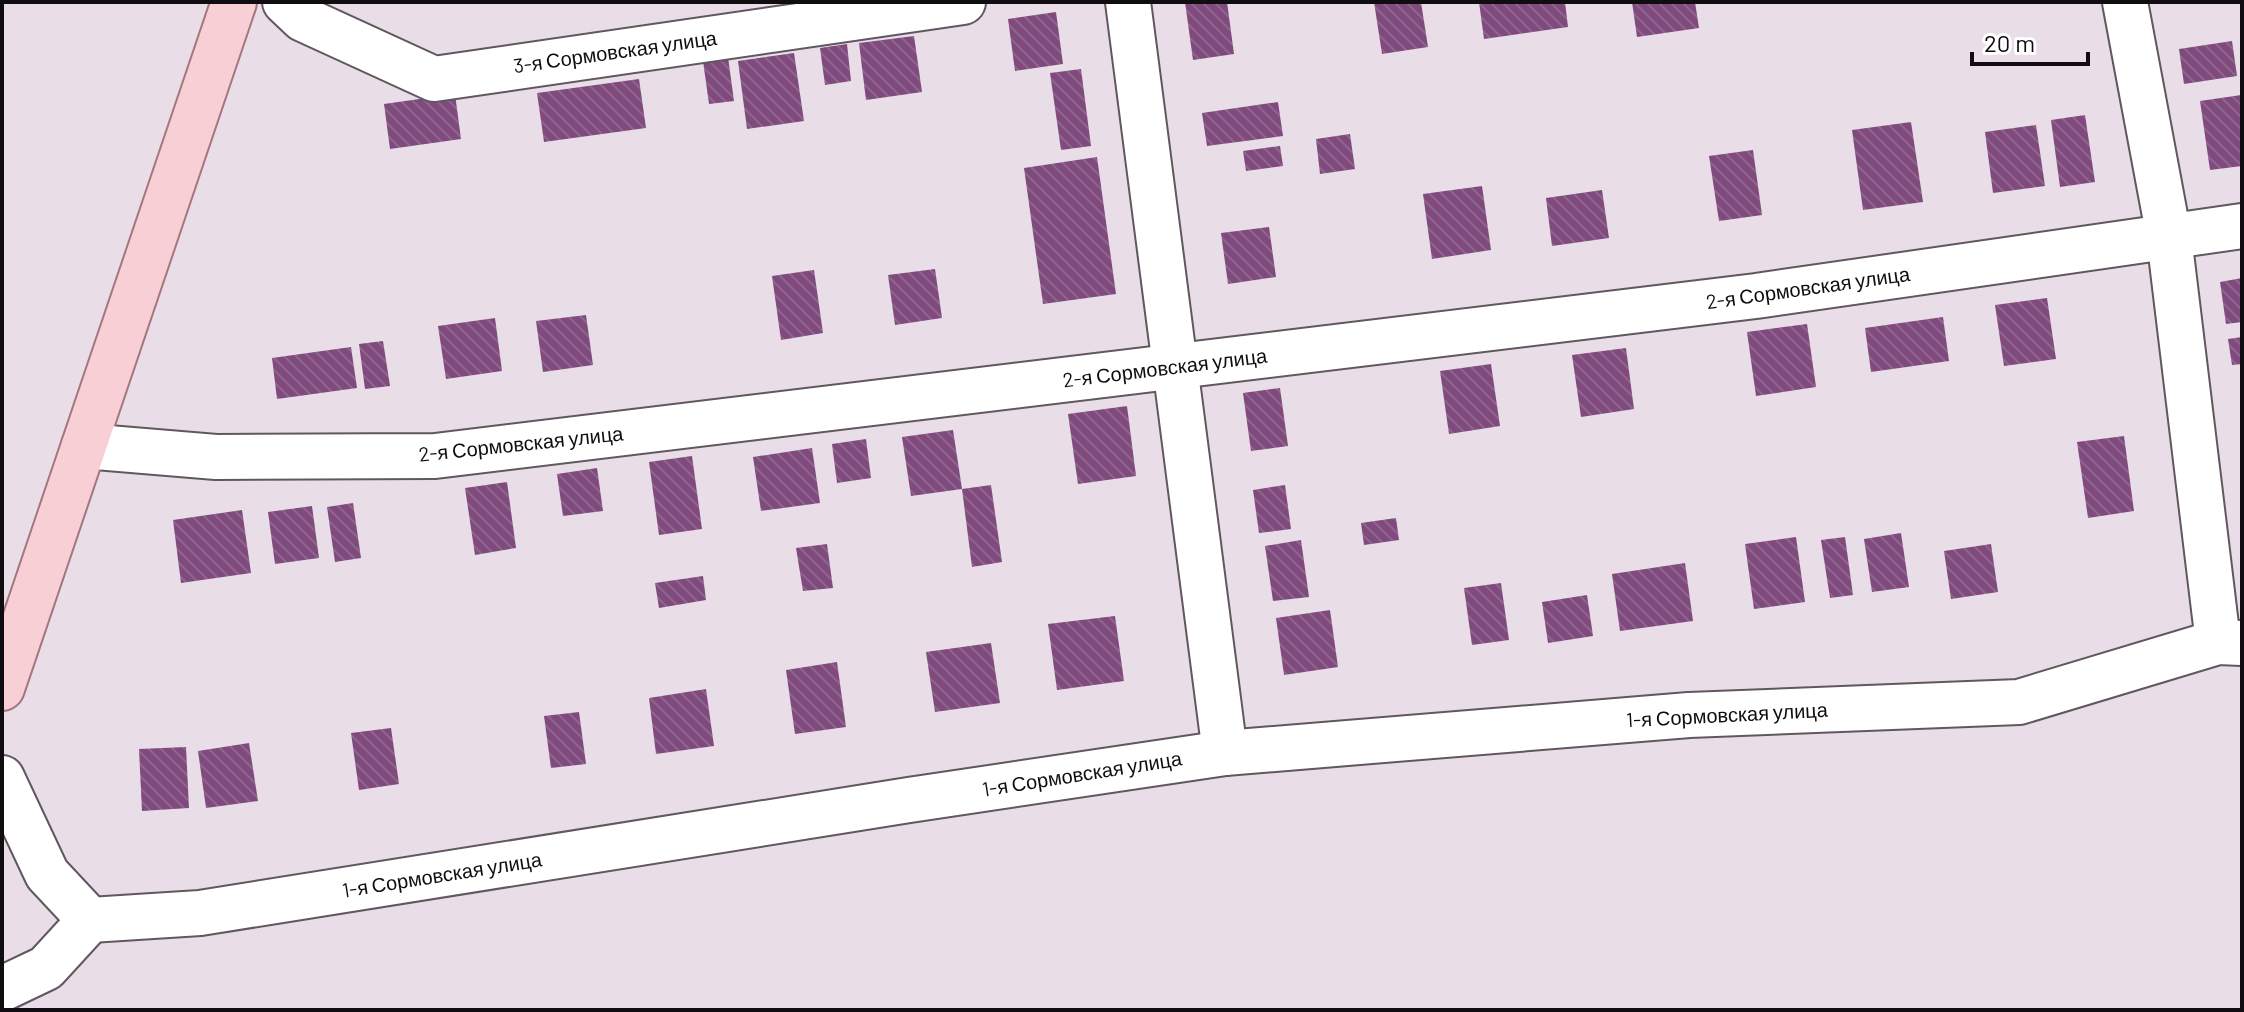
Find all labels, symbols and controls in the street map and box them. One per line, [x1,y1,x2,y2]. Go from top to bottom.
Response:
scale bar [1972,16,2088,66]
street label: 3-я Сормовская улица [512,25,719,77]
text: 20 m [1984,28,2035,57]
street label: 2-я Сормовская улица [1704,261,1912,313]
street label: 2-я Сормовская улица [1061,342,1269,391]
street label: 2-я Сормовская улица [417,420,625,466]
street label: 1-я Сормовская улица [1626,697,1829,731]
street label: 1-я Сормовская улица [980,745,1184,801]
street label: 1-я Сормовская улица [340,846,544,902]

